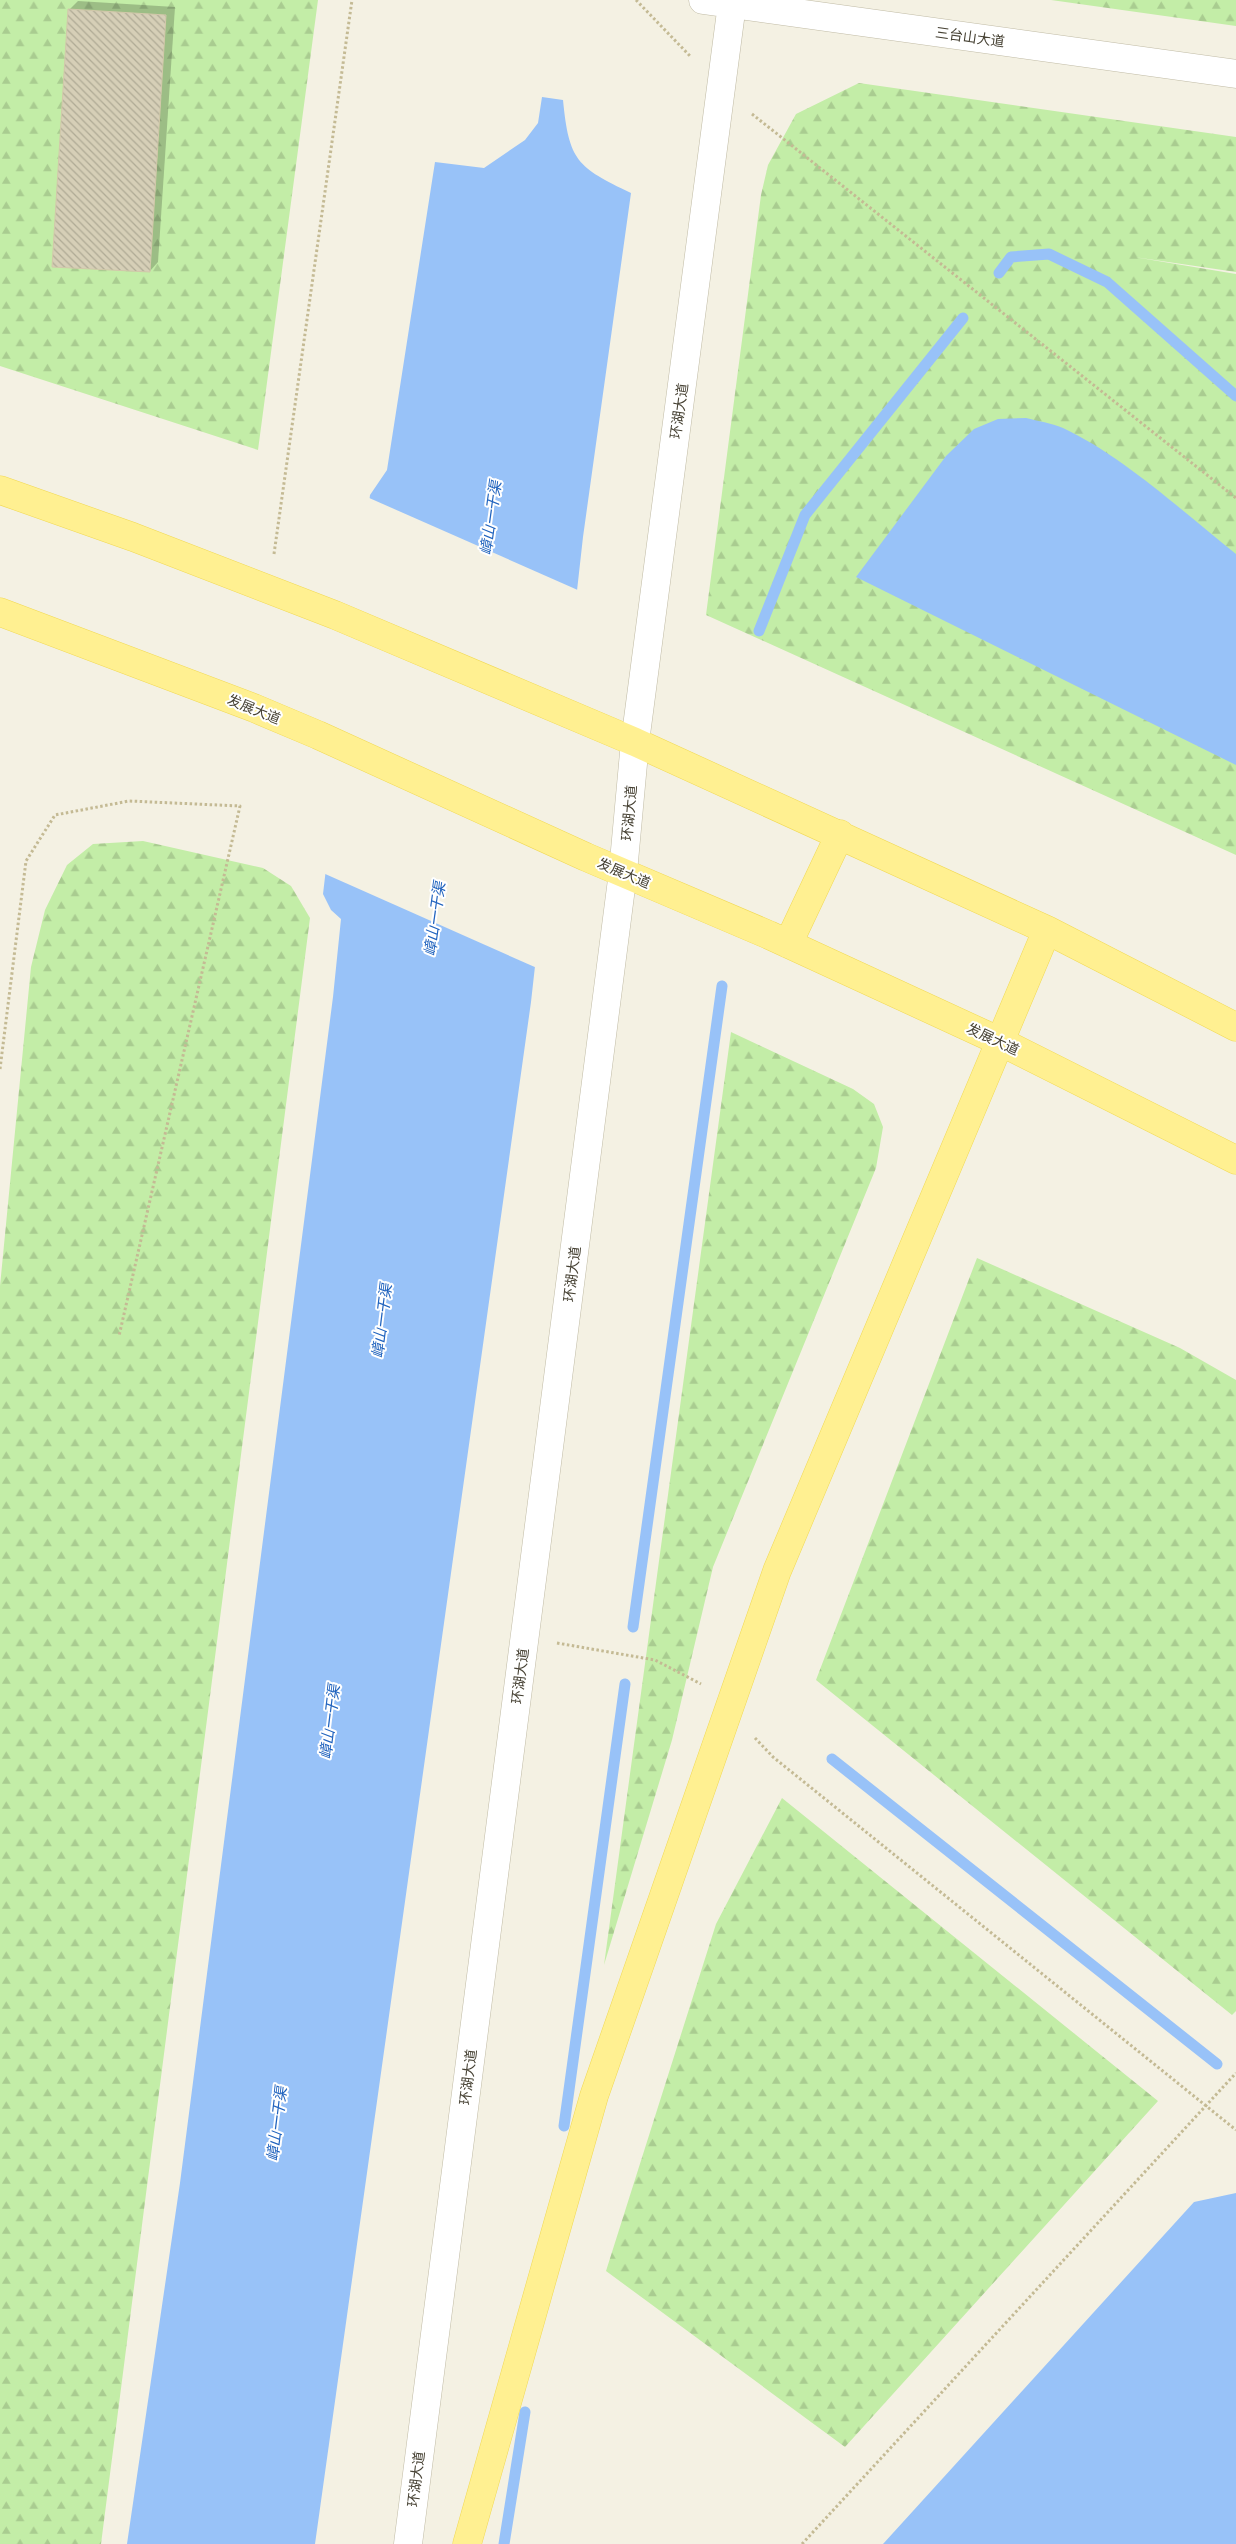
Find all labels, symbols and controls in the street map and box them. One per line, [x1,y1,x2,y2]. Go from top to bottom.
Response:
street label: 三台山大道 [934,24,1006,51]
street label: 环湖大道 [667,382,692,440]
water label: 嶂山一干渠 [477,478,505,556]
street label: 发展大道 [225,691,283,728]
street label: 环湖大道 [619,784,640,842]
street label: 发展大道 [595,855,653,892]
water label: 嶂山一干渠 [421,879,449,957]
street label: 发展大道 [964,1020,1022,1059]
street label: 环湖大道 [561,1245,584,1303]
water label: 嶂山一干渠 [368,1281,396,1359]
street label: 环湖大道 [509,1647,532,1705]
water label: 嶂山一干渠 [316,1682,344,1760]
street label: 环湖大道 [457,2048,480,2106]
water label: 嶂山一干渠 [263,2084,291,2162]
street label: 环湖大道 [405,2450,428,2508]

